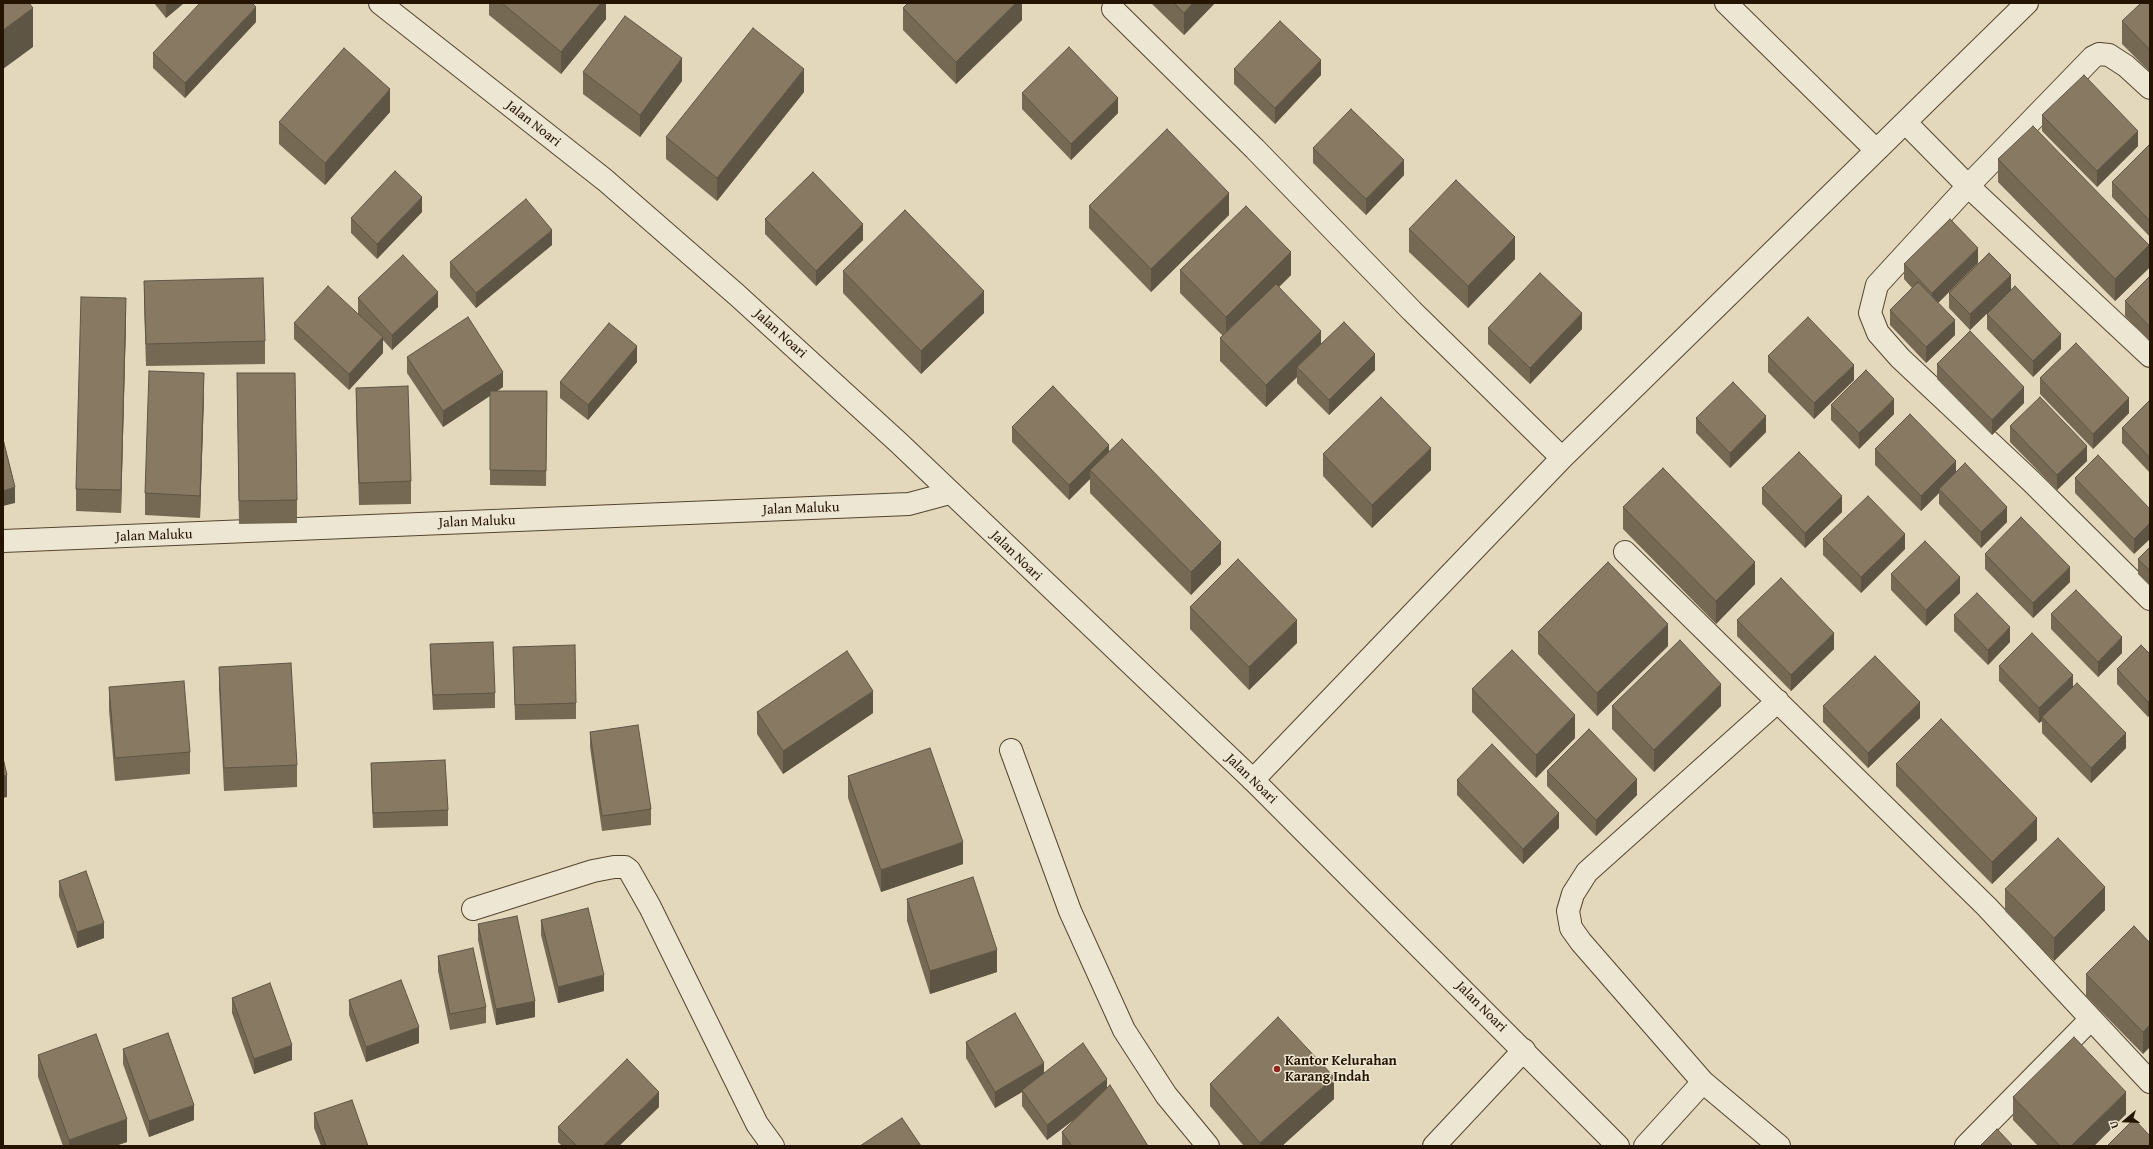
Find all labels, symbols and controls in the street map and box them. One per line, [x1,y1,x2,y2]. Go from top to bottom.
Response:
street label: Jalan Noari [502,97,564,151]
street label: Jalan Noari [750,306,810,362]
street label: Jalan Maluku [762,499,840,519]
street label: Jalan Maluku [438,512,516,532]
street label: Jalan Maluku [115,526,193,546]
street label: Jalan Noari [987,527,1045,585]
street label: Jalan Noari [1222,750,1280,808]
street label: Jalan Noari [1452,978,1510,1036]
place label: Kantor Kelurahan Karang Indah [1285,1053,1397,1086]
marker: Kantor Kelurahan Karang Indah [1272,1064,1282,1074]
north arrow [2105,1101,2145,1141]
text: U [2105,1119,2122,1131]

